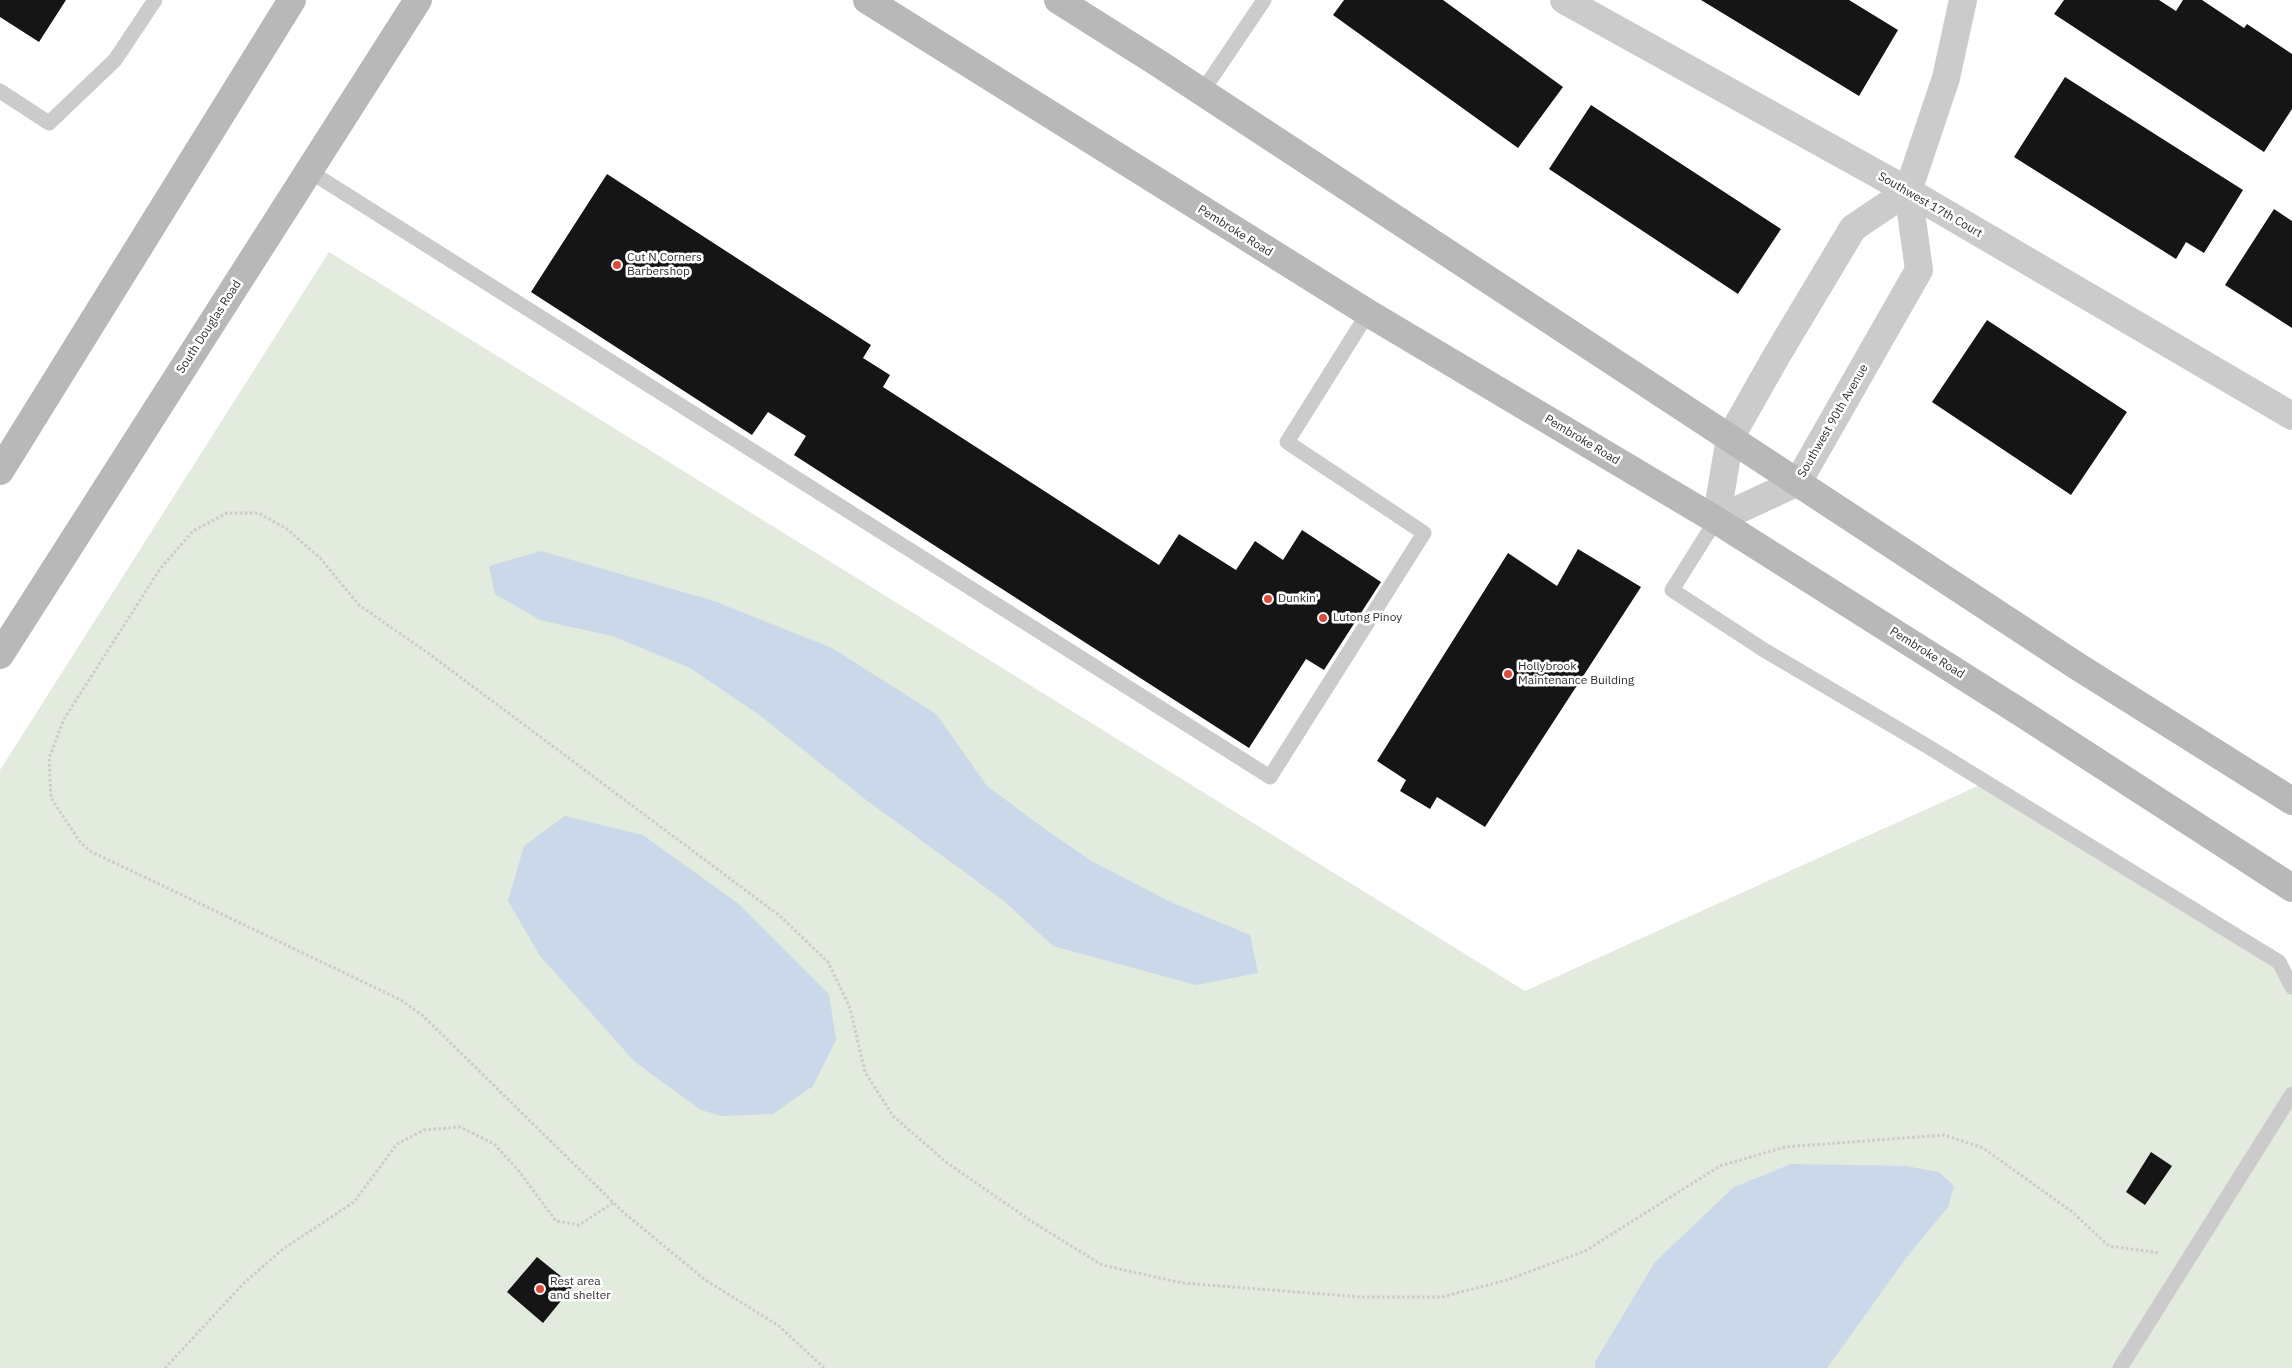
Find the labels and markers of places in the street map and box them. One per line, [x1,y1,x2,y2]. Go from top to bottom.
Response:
place label: Cut N Corners Barbershop [627,251,702,279]
marker: Cut N Corners Barbershop [611,259,623,271]
place label: Dunkin' [1278,592,1319,606]
marker: Dunkin' [1262,593,1274,605]
place label: Lutong Pinoy [1333,611,1402,625]
marker: Lutong Pinoy [1317,612,1329,624]
place label: Hollybrook Maintenance Building [1518,660,1634,688]
marker: Hollybrook Maintenance Building [1502,668,1514,680]
place label: Rest area and shelter [550,1275,611,1303]
marker: Rest area and shelter [534,1283,546,1295]

